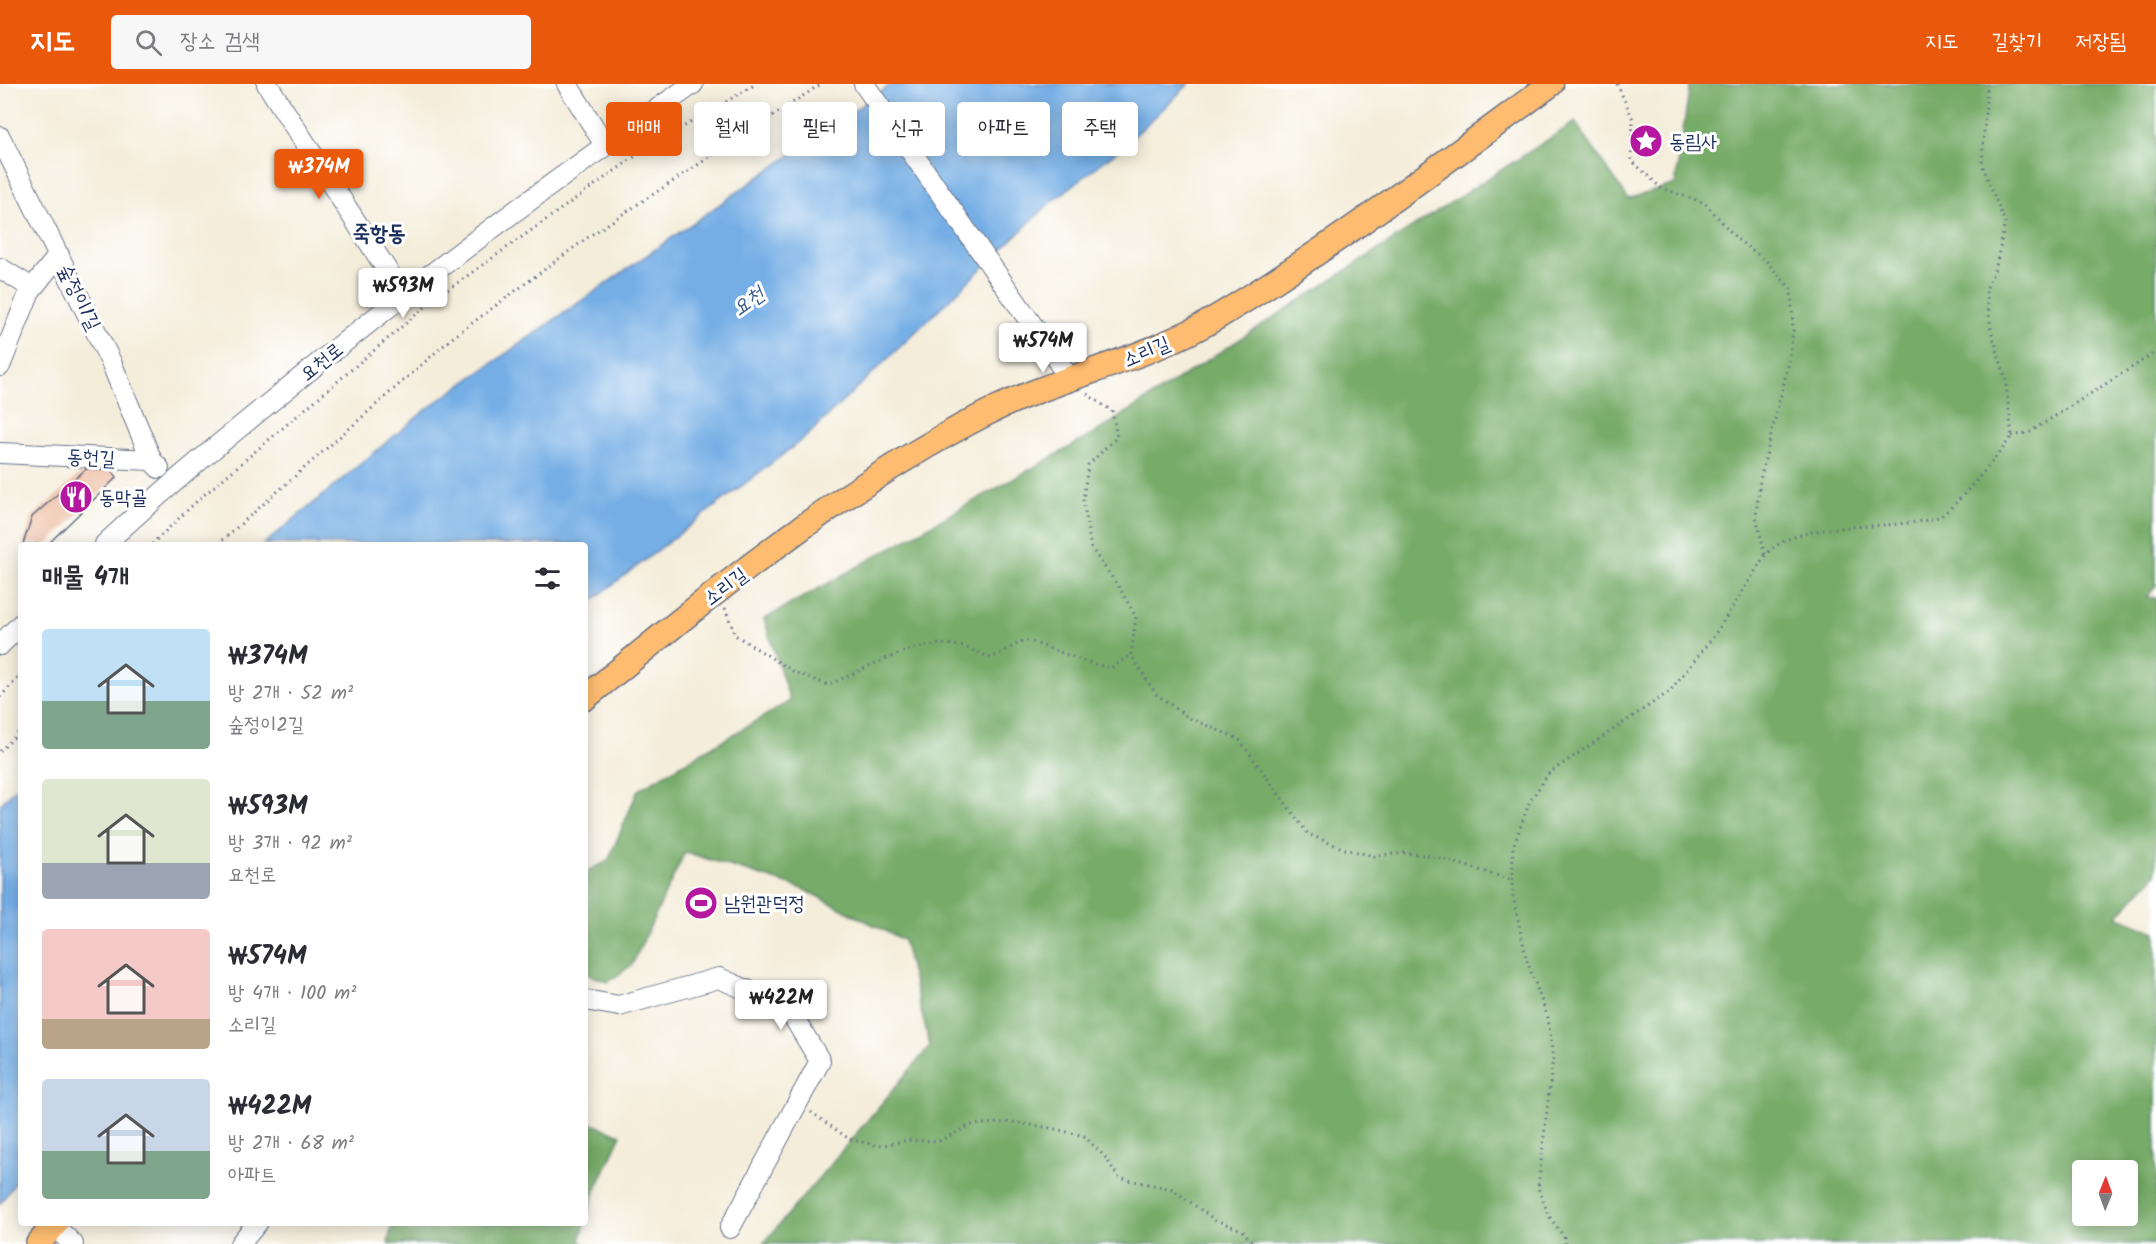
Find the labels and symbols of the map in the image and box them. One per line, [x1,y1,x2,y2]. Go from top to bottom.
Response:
place icon: 동림사 [1628,123,1664,159]
place label: 동림사 [1669,127,1717,159]
pin: ₩374M [277,149,361,200]
district label: 죽항동 [352,217,406,252]
street label: 숲정이1길 [48,259,108,337]
pin: ₩593M [361,268,445,319]
water label: 요천 [726,278,774,325]
pin: ₩574M [1001,323,1085,374]
street label: 소리길 [1118,329,1175,377]
street label: 요천로 [293,335,351,390]
street label: 동헌길 [66,442,116,476]
restaurant icon: 동막골 [58,479,94,515]
place label: 동막골 [99,483,147,515]
street label: 소리길 [697,560,755,615]
sports icon: 남원관덕정 [683,885,719,921]
place label: 남원관덕정 [724,889,804,921]
pin: ₩422M [739,980,823,1031]
north arrow [2072,1160,2138,1226]

